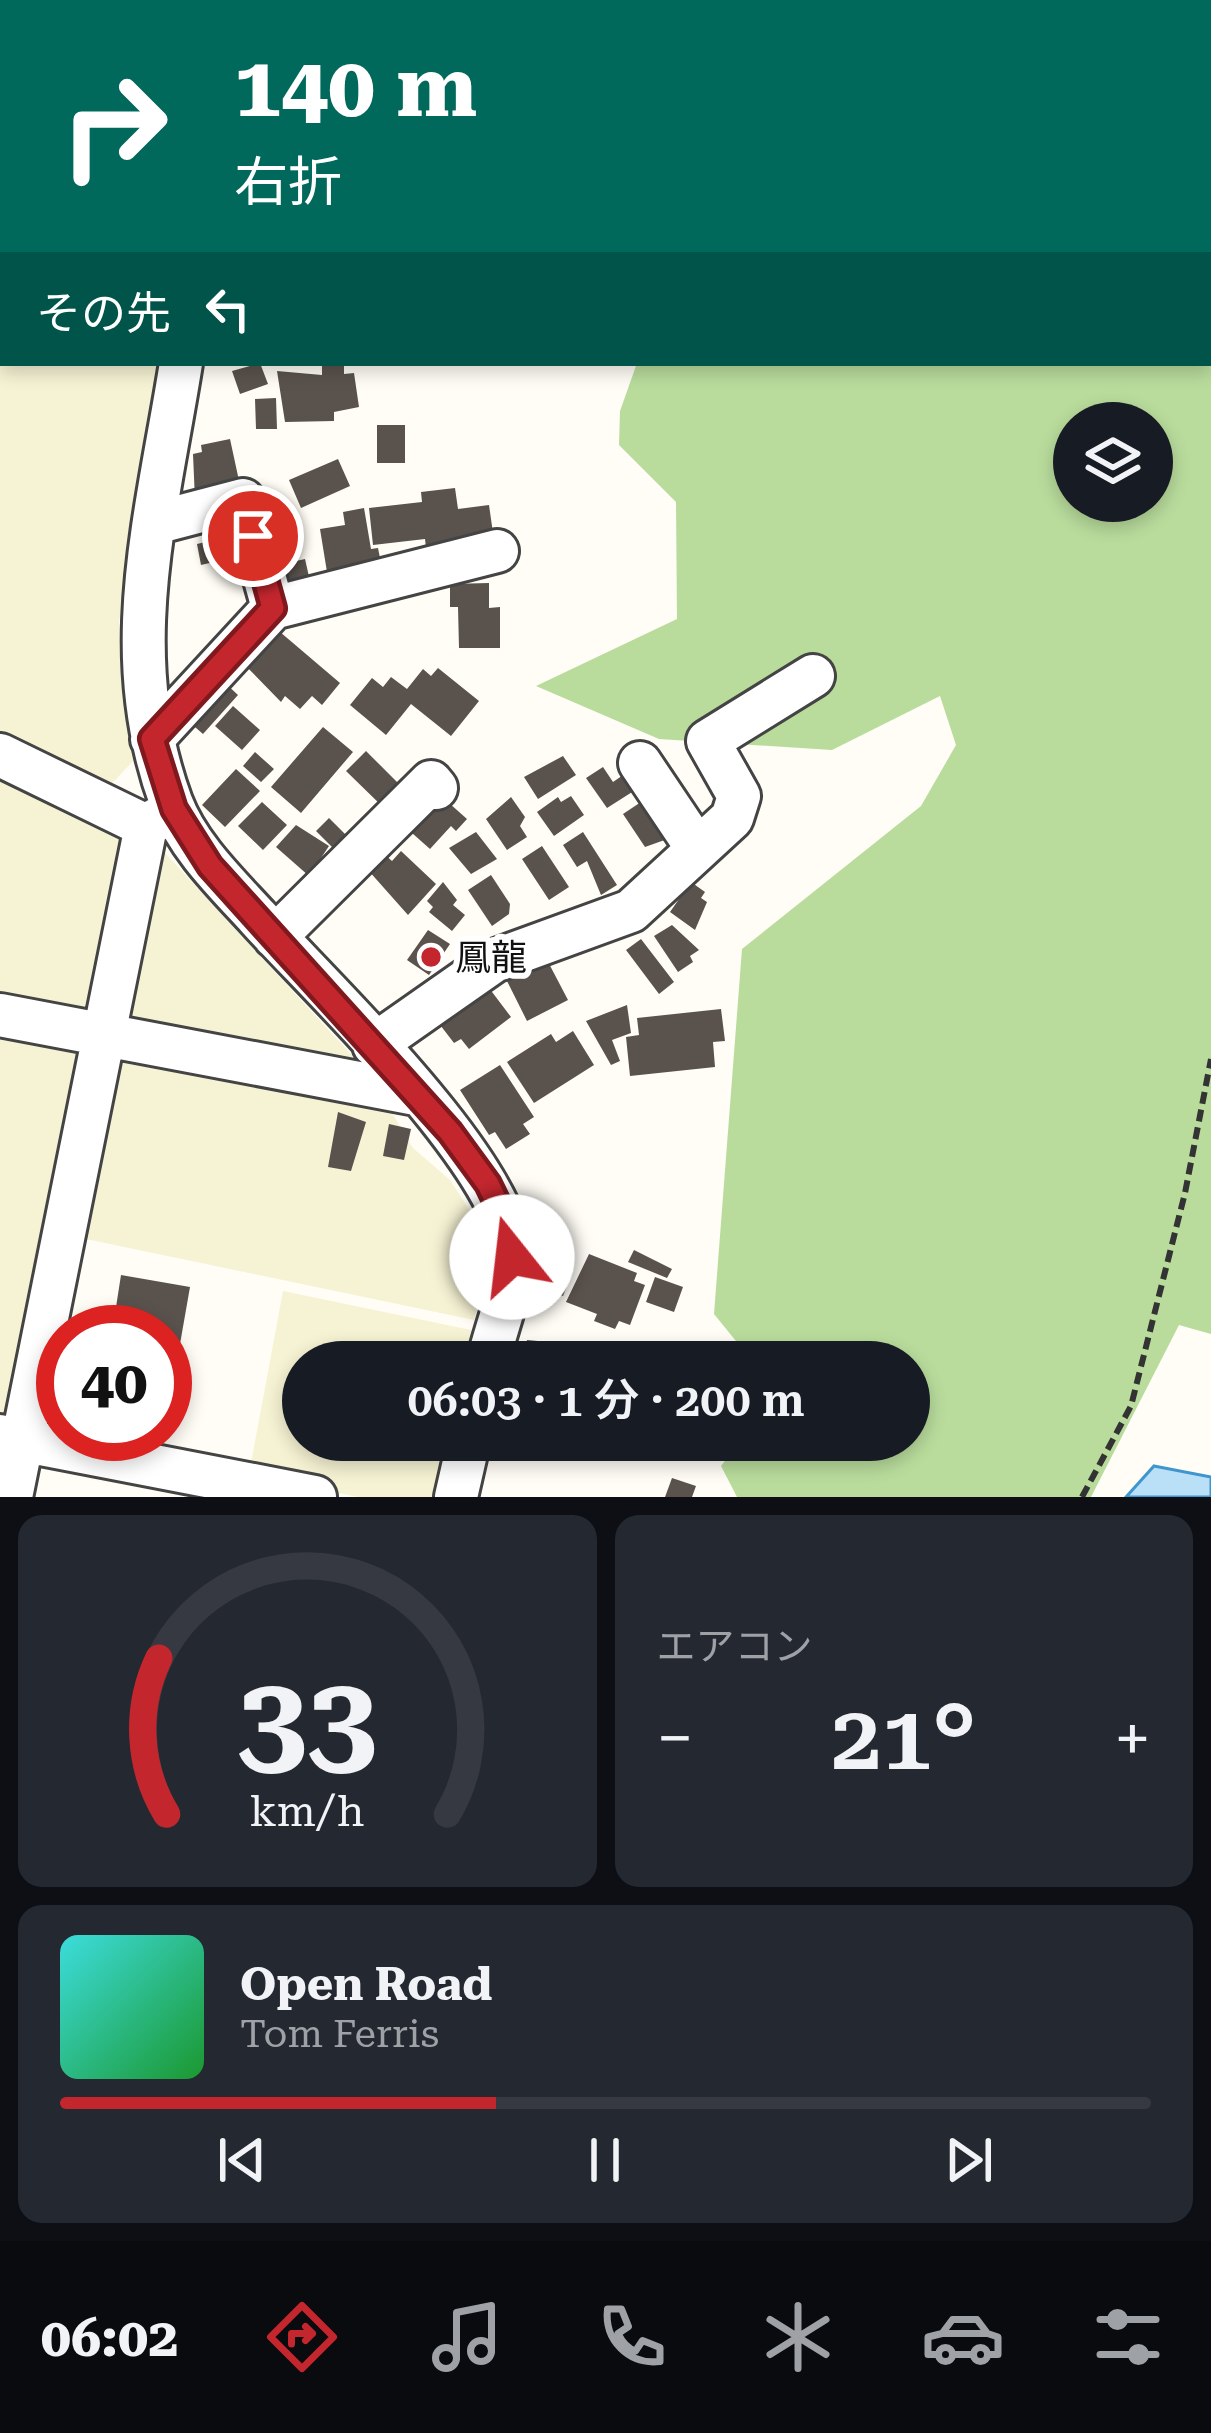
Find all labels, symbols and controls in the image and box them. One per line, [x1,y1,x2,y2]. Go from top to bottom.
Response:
text: 140 m [234,38,477,136]
icon: right [36,48,192,204]
text: 右折 [234,151,342,214]
icon: left [195,276,261,342]
text: その先 [36,287,171,340]
map controls [1053,402,1173,522]
button: layers [1053,402,1173,522]
pin [202,485,304,587]
icon: arrive [220,503,286,569]
place label: 鳳龍 [455,937,527,979]
marker: 鳳龍 [418,944,444,970]
position arrow [449,1194,575,1320]
speed limit sign: 40 [36,1305,192,1461]
text: 06:03 · 1 分 · 200 m [407,1374,805,1427]
text: エアコン [657,1624,813,1670]
text: 33 [237,1647,377,1793]
text: 21° [831,1686,976,1791]
text: − [657,1700,693,1777]
text: + [1114,1700,1151,1777]
text: km/h [250,1786,365,1836]
text: Open Road [240,1958,492,2011]
text: Tom Ferris [240,2011,439,2057]
icon: previous [209,2127,275,2193]
icon: pause [572,2127,638,2193]
icon: next [936,2127,1002,2193]
icon: directions [260,2295,344,2379]
icon: music [425,2295,509,2379]
icon: phone [590,2295,674,2379]
icon: climate [756,2295,840,2379]
icon: car [921,2295,1005,2379]
icon: filters [1086,2295,1170,2379]
text: 06:02 [41,2306,179,2369]

